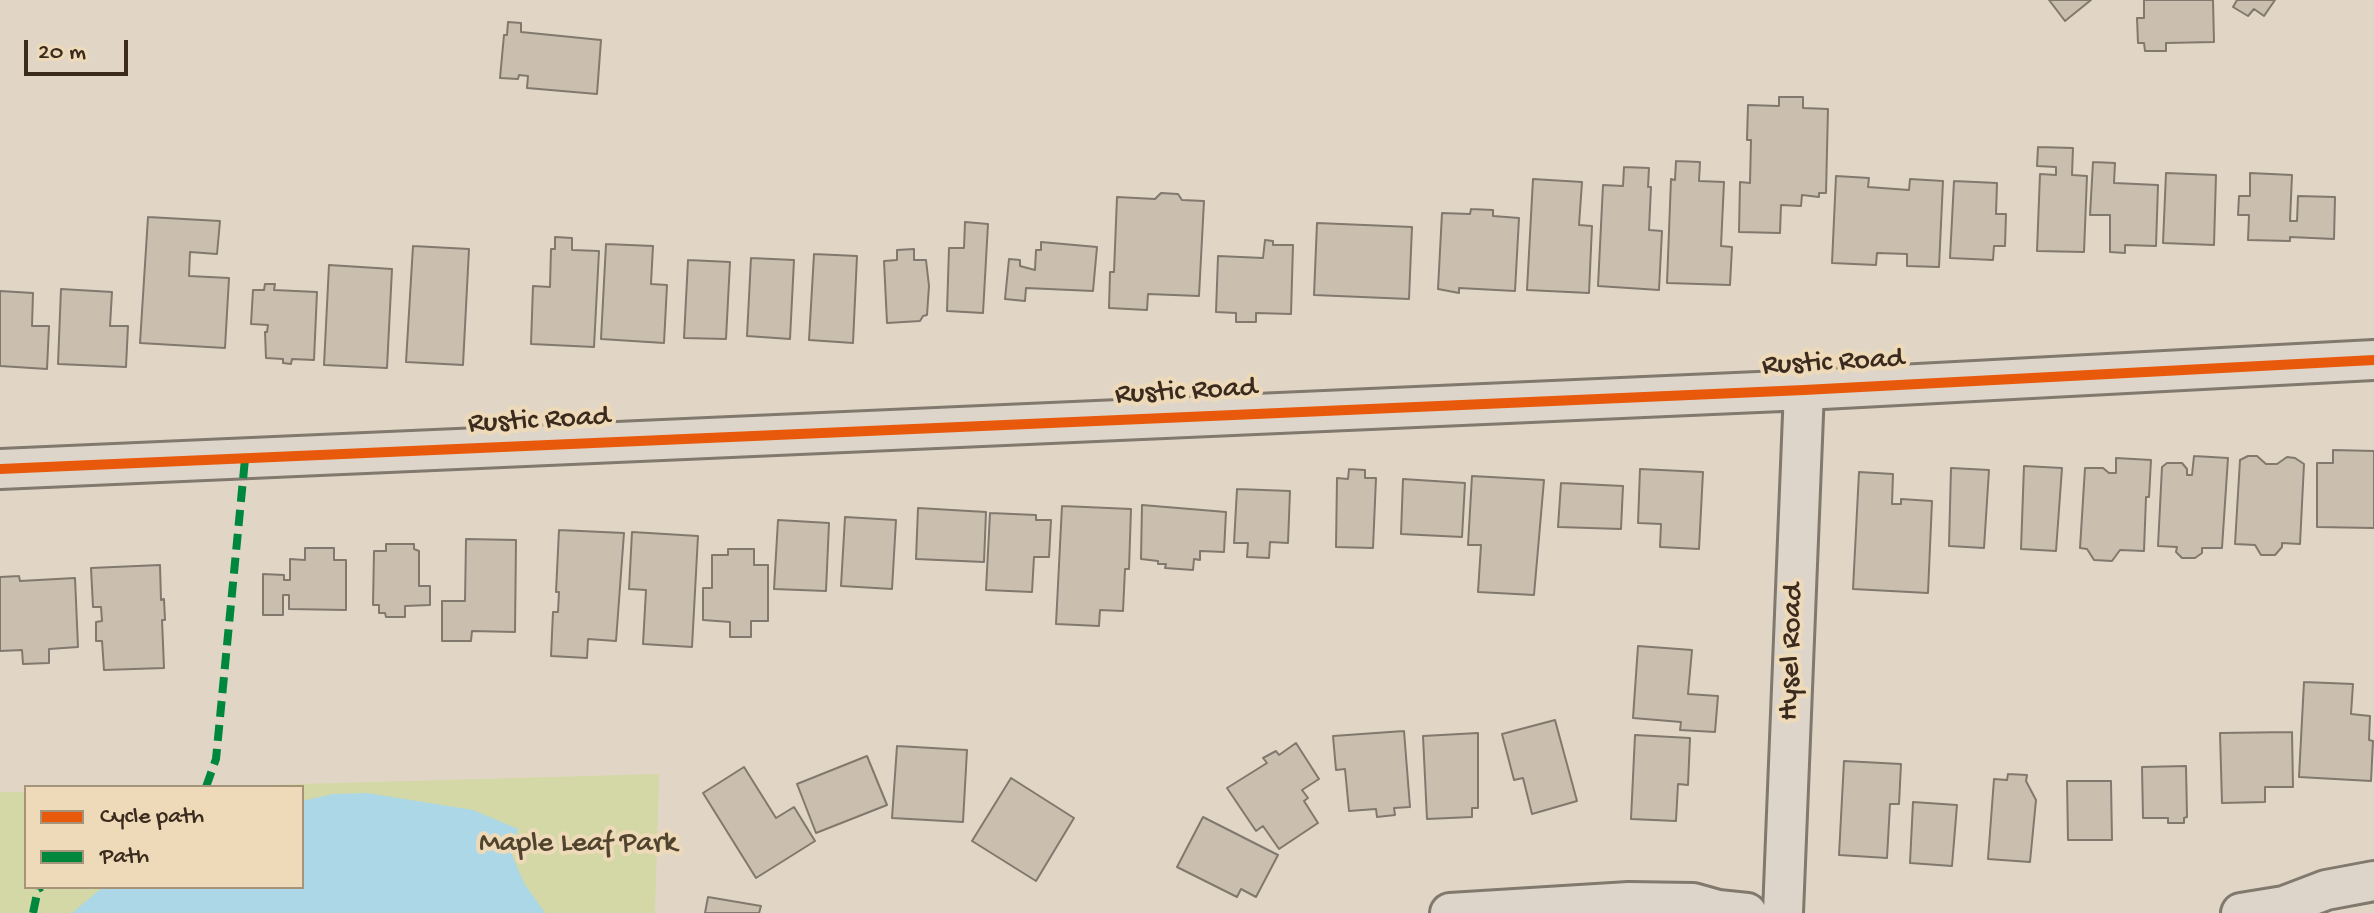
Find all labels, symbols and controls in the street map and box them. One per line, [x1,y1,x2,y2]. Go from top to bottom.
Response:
scale bar [28,24,132,74]
text: 20 m [38,39,86,68]
street label: Rustic Road [1761,342,1905,386]
street label: Rustic Road [1114,371,1258,415]
street label: Rustic Road [467,400,611,444]
street label: Hysel Road [1773,583,1813,721]
legend [24,785,304,889]
text: Cycle path [100,803,204,832]
park label: Maple Leaf Park [479,827,677,863]
text: Path [100,843,149,872]

